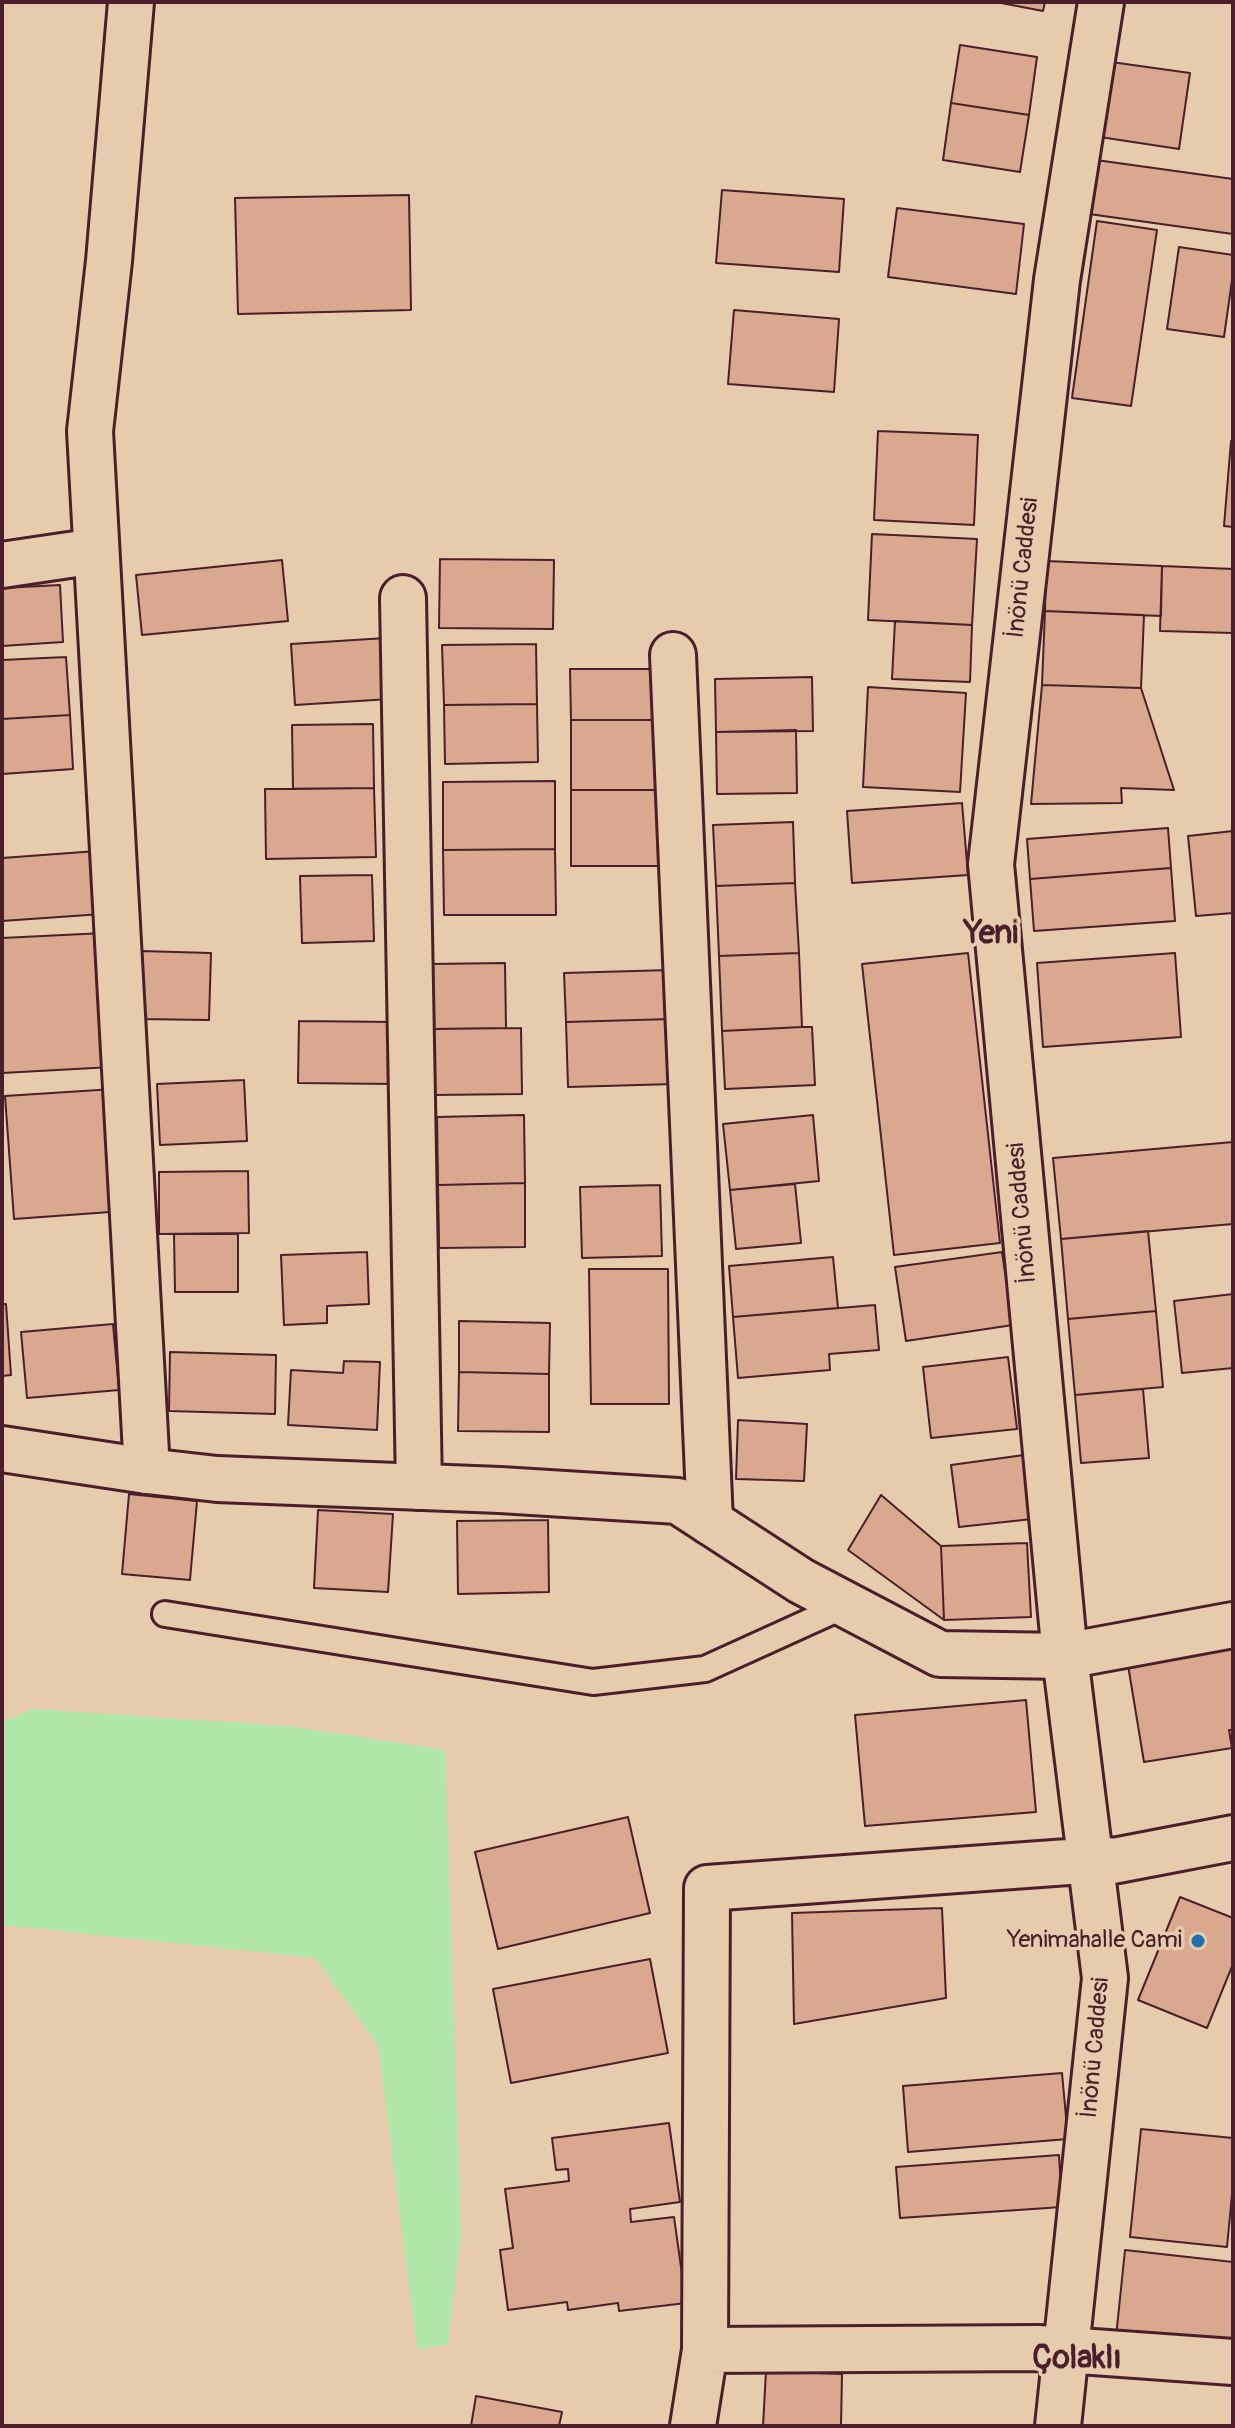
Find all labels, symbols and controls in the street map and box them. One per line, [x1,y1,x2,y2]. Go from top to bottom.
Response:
street label: İnönü Caddesi [1002,496,1046,640]
district label: Yeni [964,916,1018,954]
street label: İnönü Caddesi [1002,1141,1044,1285]
place label: Yenimahalle Cami [1007,1927,1182,1955]
marker: Yenimahalle Cami [1189,1932,1207,1950]
street label: İnönü Caddesi [1075,1976,1117,2120]
district label: Çolaklı [1032,2341,1122,2379]

